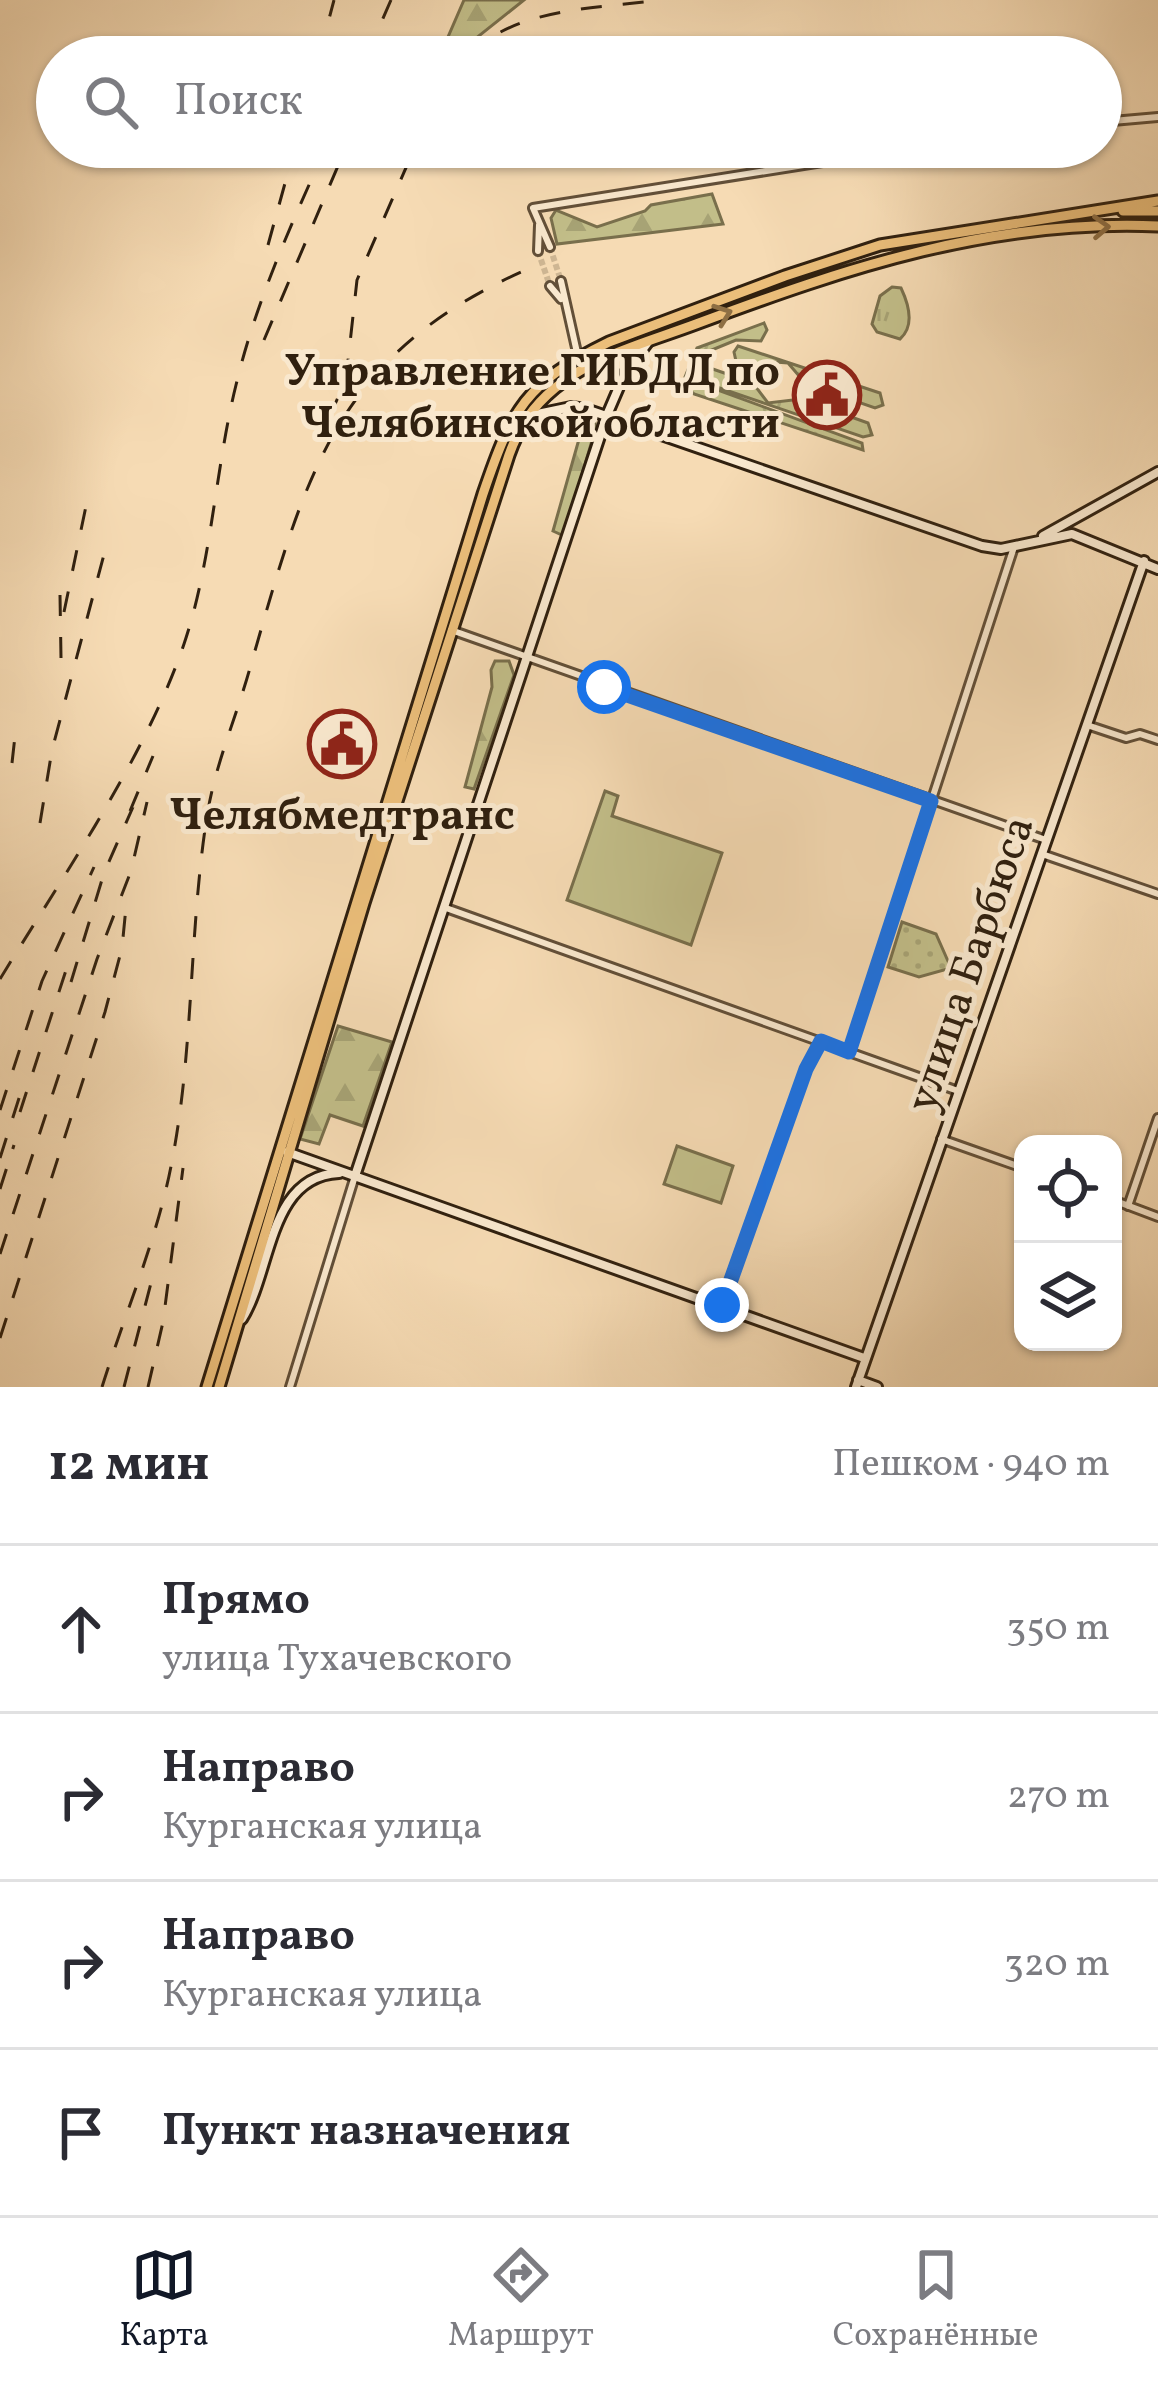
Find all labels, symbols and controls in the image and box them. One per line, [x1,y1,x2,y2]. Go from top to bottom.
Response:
search box [36,36,1122,168]
icon: search [78,69,144,135]
text: Поиск [174,71,303,134]
one-way arrow [1092,214,1111,240]
one-way arrow [711,304,732,328]
place label: Управление ГИБДД по Челябинской области [285,342,780,457]
public building icon: Управление ГИБДД по Челябинской области [792,360,862,430]
route start [577,660,631,714]
public building icon: Челябмедтранс [307,709,377,779]
place label: Челябмедтранс [169,786,515,849]
street label: улица Барбюса [892,808,1052,1121]
map controls [1014,1135,1122,1351]
button: locate [1014,1135,1122,1243]
button: layers [1014,1243,1122,1351]
route end [695,1278,749,1332]
text: 12 мин [48,1430,209,1501]
text: Пешком · 940 m [832,1438,1110,1492]
text: Прямо [162,1570,310,1633]
icon: ahead [48,1596,114,1662]
text: 350 m [1006,1602,1110,1656]
text: улица Тухачевского [162,1633,512,1687]
text: Направо [162,1738,355,1801]
icon: right [48,1764,114,1830]
text: 270 m [1007,1770,1110,1824]
text: Курганская улица [162,1801,483,1855]
text: Направо [162,1906,355,1969]
icon: right [48,1932,114,1998]
text: 320 m [1004,1938,1110,1992]
text: Курганская улица [162,1969,483,2023]
icon: arrive [48,2100,114,2166]
text: Пункт назначения [162,2101,571,2164]
tab: Карта [119,2242,209,2360]
tab: Маршрут [448,2242,594,2360]
tab: Сохранённые [833,2242,1038,2360]

